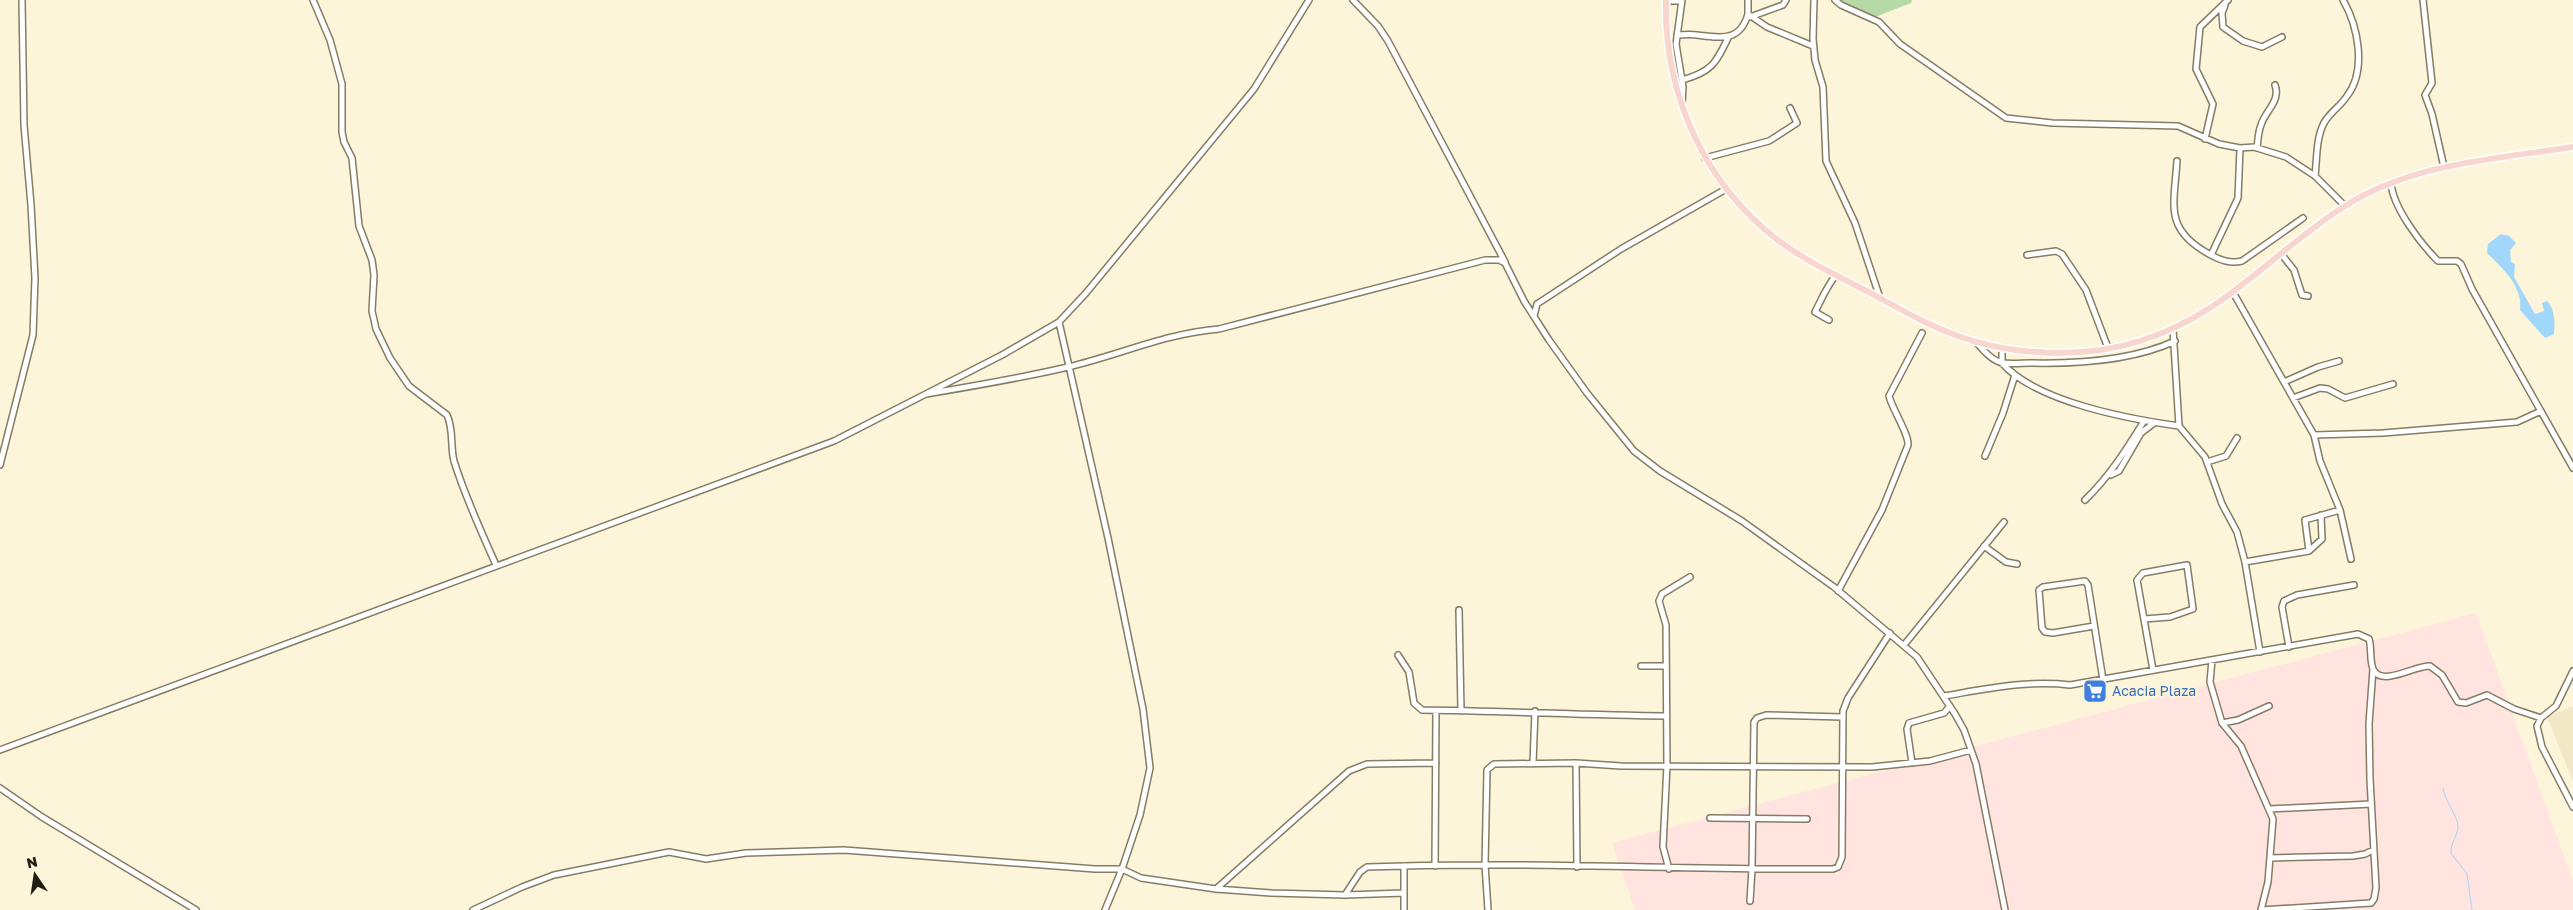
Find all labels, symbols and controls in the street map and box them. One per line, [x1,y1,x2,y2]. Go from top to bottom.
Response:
supermarket icon: Acacia Plaza [2082,678,2108,704]
place label: Acacia Plaza [2112,682,2196,699]
north arrow [10,850,60,900]
text: N [25,852,39,871]

